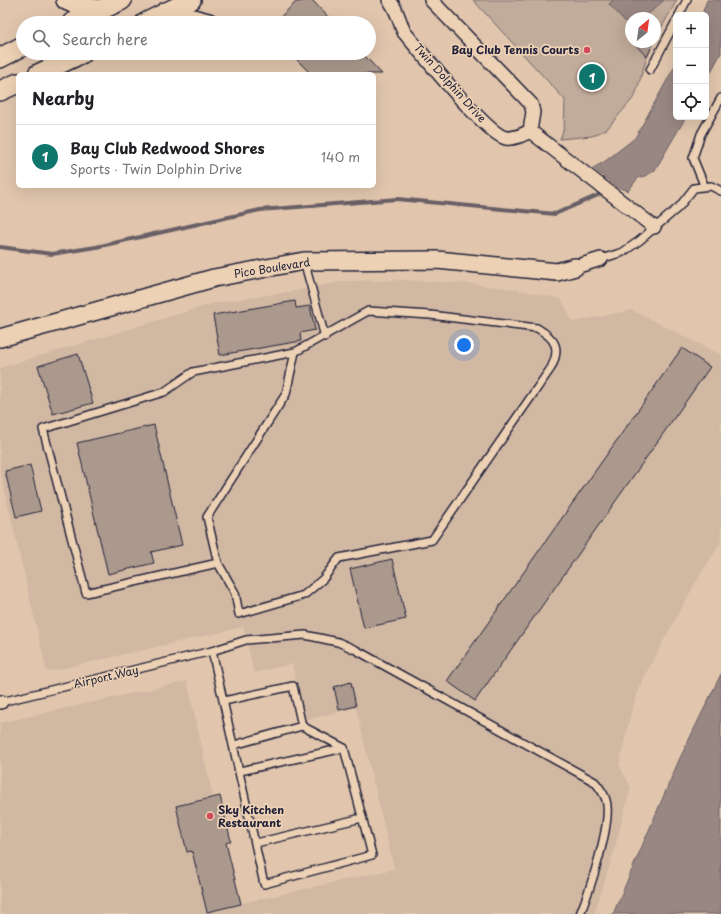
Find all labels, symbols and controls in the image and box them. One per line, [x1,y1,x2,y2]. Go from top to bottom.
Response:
north arrow [625,12,661,48]
map controls [673,12,709,120]
button: + [673,12,709,48]
search box [16,16,376,60]
icon: search [30,27,52,49]
text: Search here [62,27,148,50]
street label: Twin Dolphin Drive [410,39,491,126]
place label: Bay Club Tennis Courts [451,41,580,58]
marker: Bay Club Tennis Courts [582,45,592,55]
button: − [673,48,709,84]
pin: 1 [579,62,605,92]
button: locate [673,84,709,120]
text: Nearby [32,85,94,111]
text: Bay Club Redwood Shores [70,136,265,159]
text: 1 [42,147,48,166]
text: 140 m [321,147,360,166]
text: Sports · Twin Dolphin Drive [70,159,242,178]
street label: Pico Boulevard [233,253,311,282]
your location [454,335,474,355]
street label: Airport Way [72,661,140,692]
place label: Sky Kitchen Restaurant [218,801,284,831]
marker: Sky Kitchen Restaurant [205,811,215,821]

